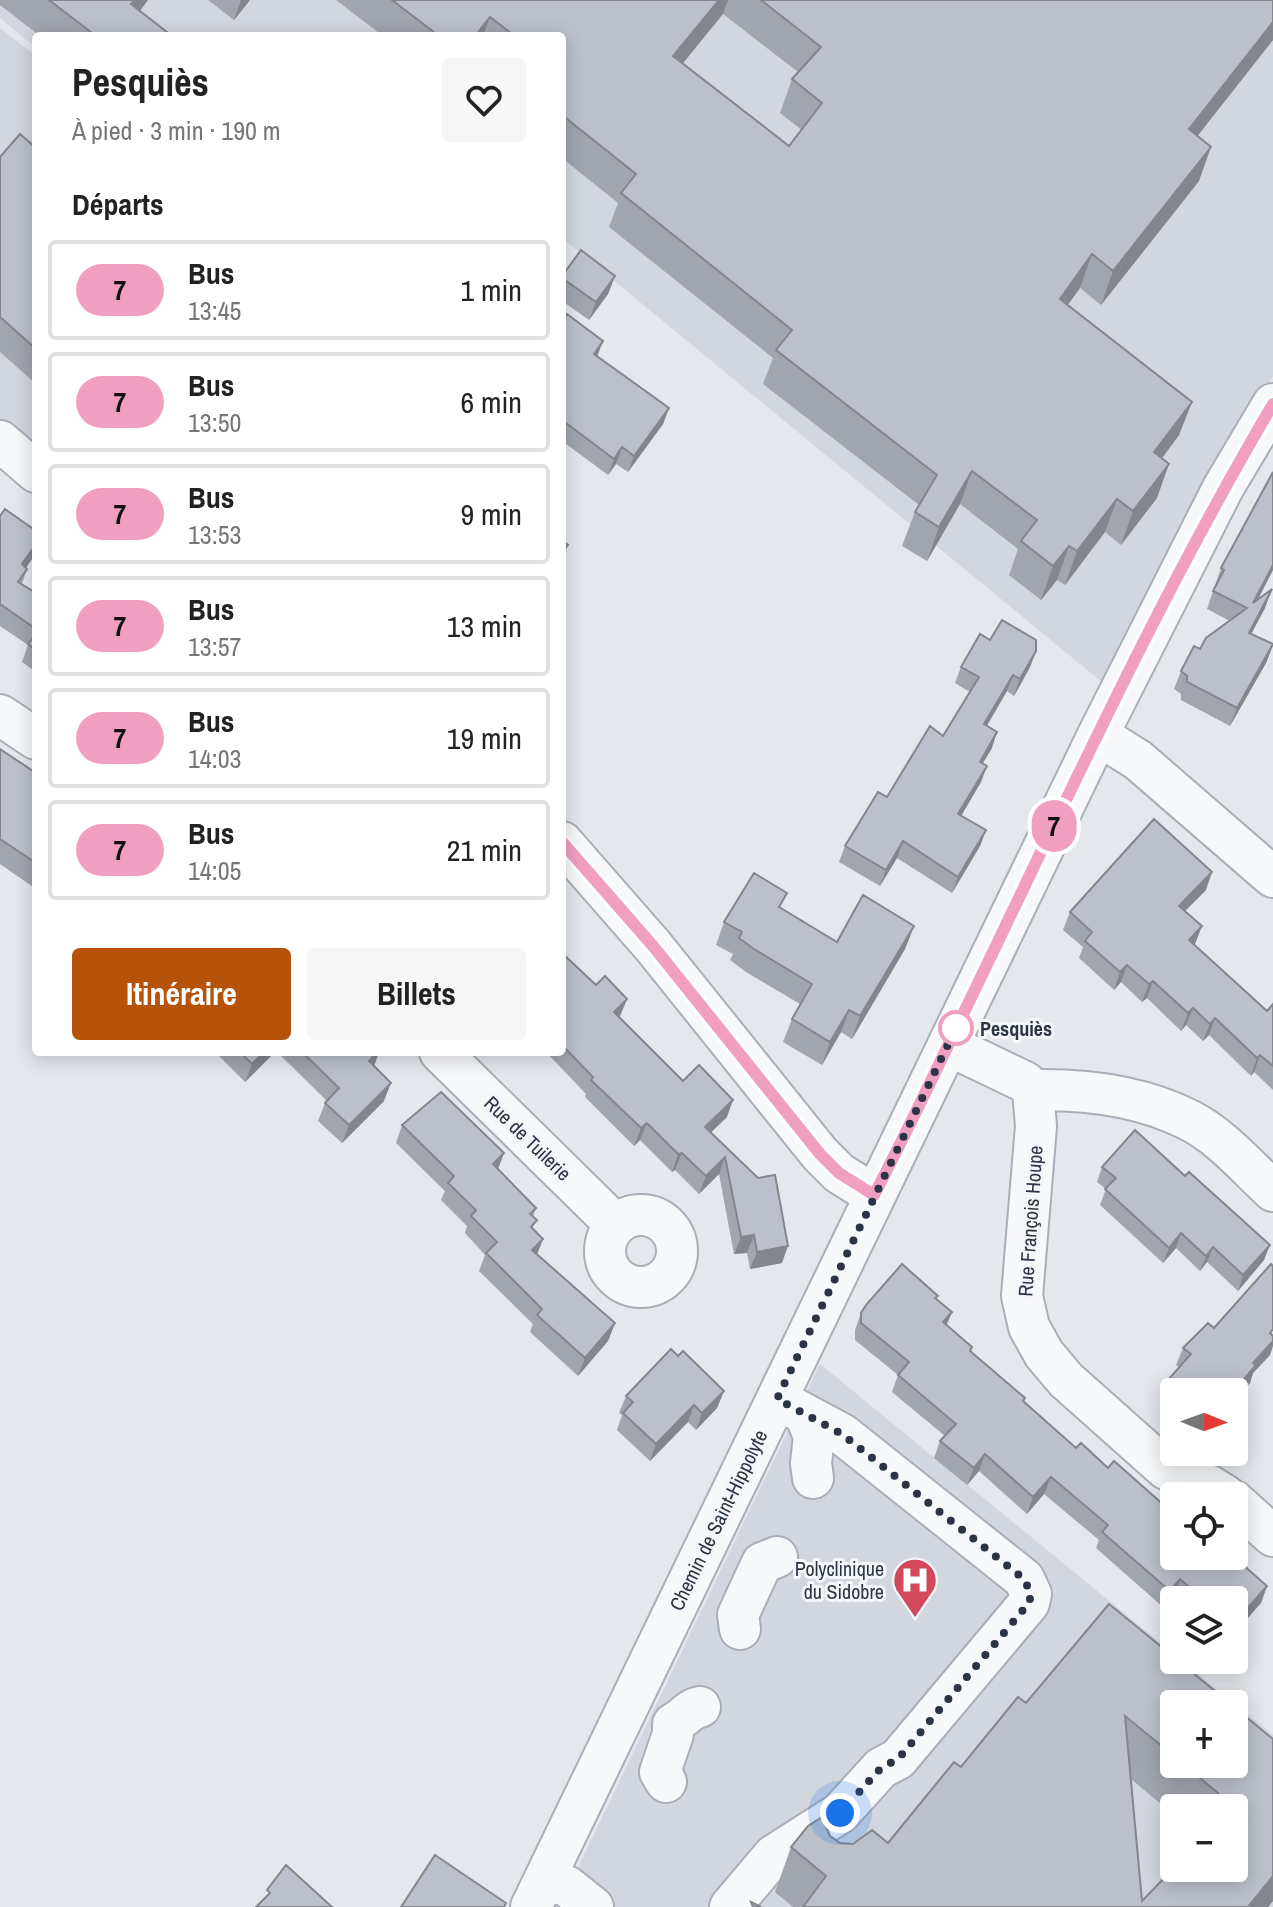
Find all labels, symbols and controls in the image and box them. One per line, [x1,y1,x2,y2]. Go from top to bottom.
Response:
text: Pesquiès [72,57,209,108]
button: heart [442,58,526,142]
text: À pied · 3 min · 190 m [72,113,281,148]
text: Départs [72,184,164,224]
text: Bus [188,253,234,293]
text: 1 min [460,270,522,310]
text: 7 [114,271,126,309]
text: 13:45 [188,293,241,328]
text: Bus [188,365,234,405]
text: 6 min [460,382,522,422]
text: 7 [114,383,126,421]
text: 13:50 [188,405,241,440]
text: Bus [188,477,234,517]
text: 9 min [460,494,522,534]
text: 7 [114,495,126,533]
text: 13:53 [188,517,241,552]
text: Bus [188,589,234,629]
text: 13 min [447,606,522,646]
text: 7 [114,607,126,645]
text: 13:57 [188,629,241,664]
text: Bus [188,701,234,741]
text: 19 min [447,718,522,758]
text: 7 [114,719,126,757]
text: 14:03 [188,741,241,776]
line badge: 7 [1028,800,1080,852]
text: 7 [1048,807,1060,845]
text: Bus [188,813,234,853]
text: 21 min [447,830,522,870]
text: 7 [114,831,126,869]
text: 14:05 [188,853,241,888]
button: Itinéraire [72,948,291,1040]
button: Billets [307,948,526,1040]
marker: Pesquiès [939,1011,973,1045]
place label: Pesquiès [980,1015,1052,1042]
street label: Rue de Tuilerie [479,1090,577,1186]
street label: Rue François Houpe [1011,1145,1049,1297]
north arrow [1160,1378,1248,1466]
map controls [1160,1378,1248,1882]
street label: Chemin de Saint-Hippolyte [663,1425,773,1615]
button: locate [1160,1482,1248,1570]
place label: Polyclinique du Sidobre [795,1555,884,1605]
hospital icon: Polyclinique du Sidobre [891,1556,939,1619]
button: layers [1160,1586,1248,1674]
button: + [1160,1690,1248,1778]
your location [820,1793,860,1833]
button: − [1160,1794,1248,1882]

